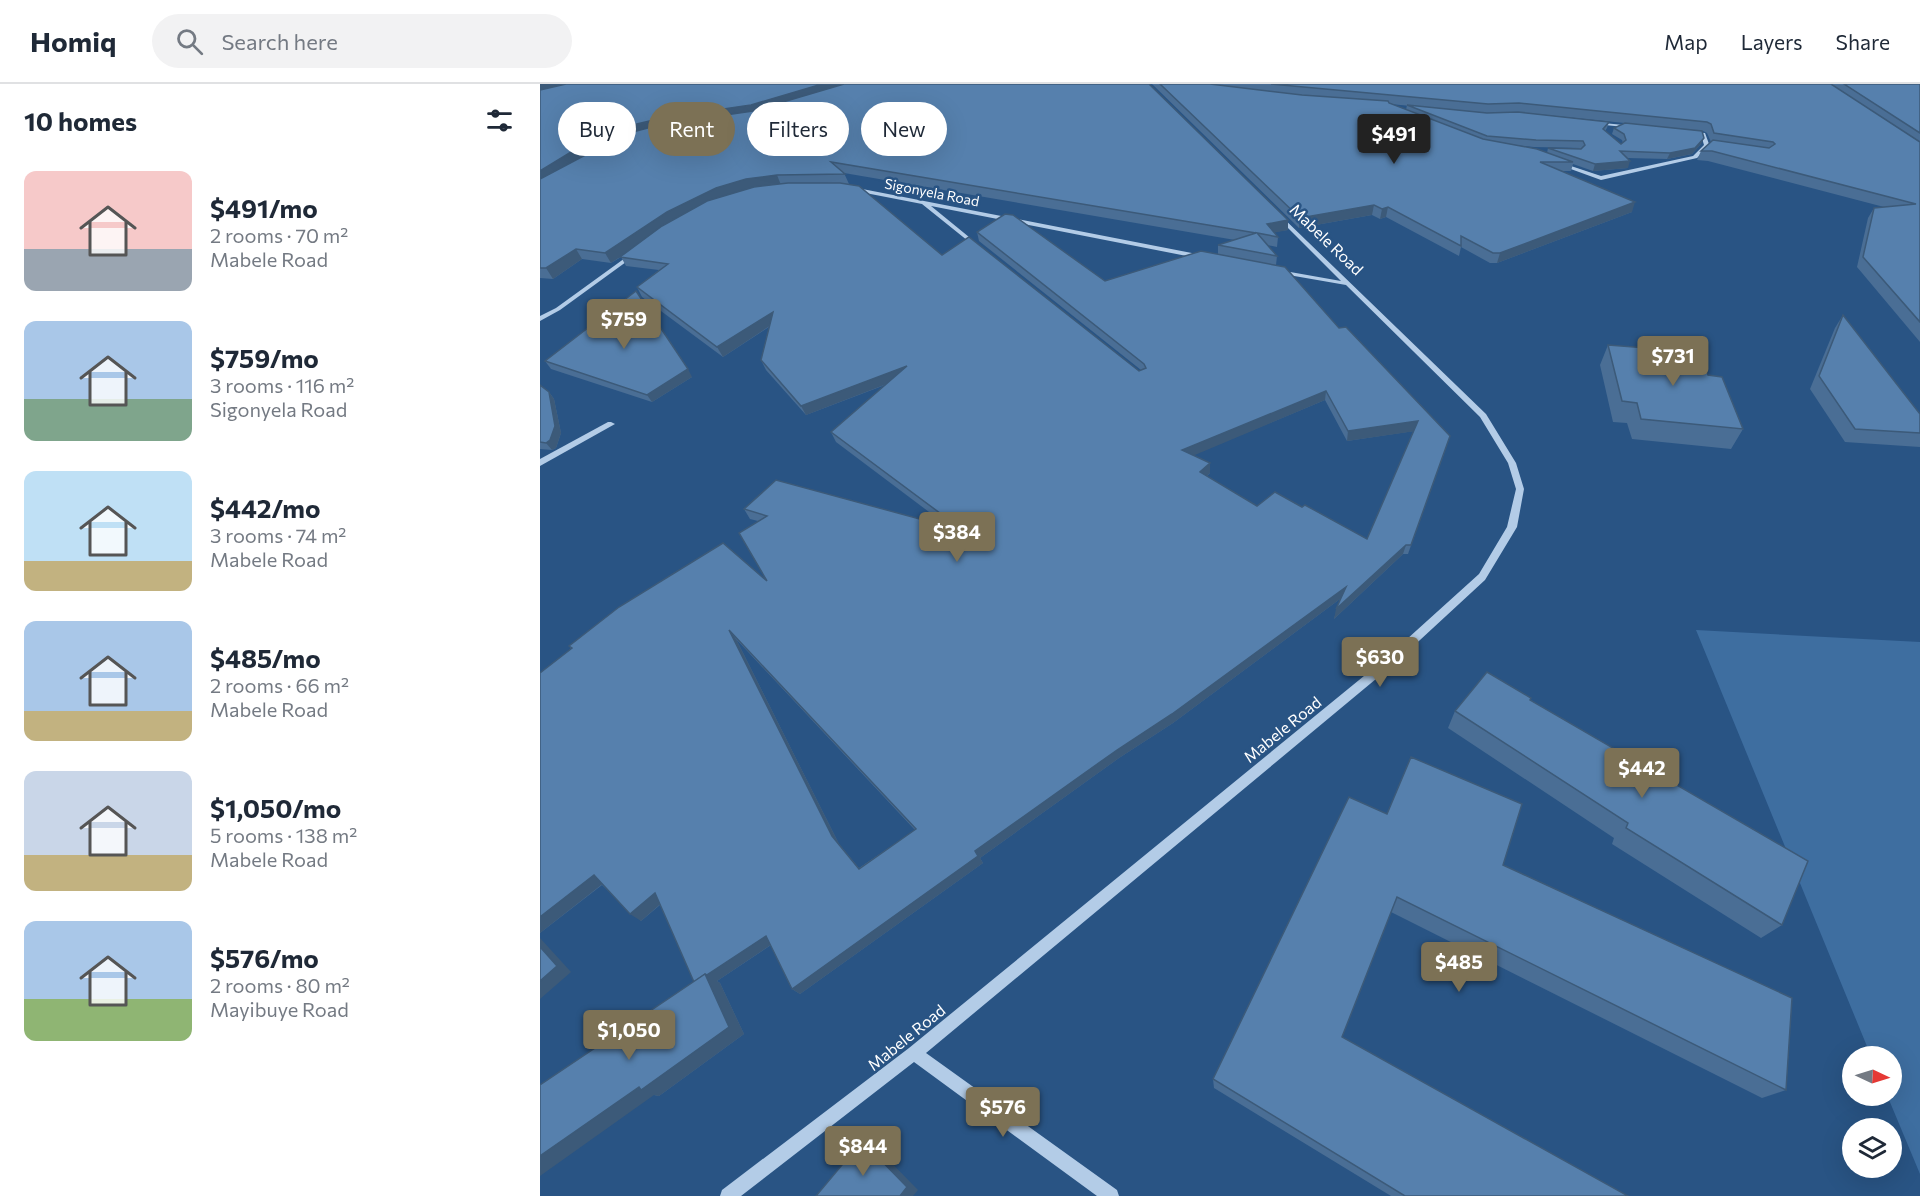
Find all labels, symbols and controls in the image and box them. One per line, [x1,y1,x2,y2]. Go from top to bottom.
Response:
search box [152,14,572,68]
text: Homiq [30,24,116,58]
icon: search [173,25,206,58]
text: Search here [221,28,338,55]
text: Map [1664,29,1708,54]
text: Layers [1741,29,1803,54]
text: Share [1836,29,1890,54]
chip: Buy [558,102,636,156]
chip: Rent [648,102,735,156]
chip: Filters [747,102,849,156]
chip: New [861,102,947,156]
icon: filters [483,104,516,137]
text: 10 homes [24,105,137,136]
pin: $491 [1358,114,1430,165]
text: $491 [1371,121,1417,145]
street label: Sigonyela Road [883,174,981,210]
text: $491/mo [210,192,318,223]
icon: home [72,195,144,267]
street label: Mabele Road [1286,199,1368,279]
text: 2 rooms · 70 m² [210,223,348,247]
text: Mabele Road [210,247,328,271]
pin: $759 [588,299,660,350]
text: $759 [601,306,647,330]
pin: $731 [1637,336,1709,387]
text: $759/mo [210,342,319,373]
text: $731 [1651,343,1695,367]
icon: home [72,345,144,417]
text: 3 rooms · 116 m² [210,373,354,397]
text: Sigonyela Road [210,397,347,421]
text: $442/mo [210,492,321,523]
icon: home [72,495,144,567]
pin: $384 [921,512,993,563]
text: $384 [933,519,981,543]
text: 3 rooms · 74 m² [210,523,346,547]
text: Mabele Road [210,547,328,571]
pin: $630 [1344,637,1416,688]
text: $485/mo [210,642,321,673]
text: $630 [1356,644,1404,668]
icon: home [72,645,144,717]
text: 2 rooms · 66 m² [210,673,349,697]
street label: Mabele Road [1239,692,1325,766]
text: Mabele Road [210,697,328,721]
pin: $442 [1606,748,1678,799]
text: $442 [1618,755,1666,779]
text: $1,050/mo [210,792,341,823]
icon: home [72,795,144,867]
text: 5 rooms · 138 m² [210,823,357,847]
text: Mabele Road [210,847,328,871]
text: $576/mo [210,942,319,973]
pin: $485 [1423,942,1495,993]
icon: home [72,945,144,1017]
text: $485 [1435,949,1483,973]
text: 2 rooms · 80 m² [210,973,350,997]
text: Mayibuye Road [210,997,349,1021]
street label: Mabele Road [863,1000,949,1074]
pin: $1,050 [580,1010,678,1061]
text: $1,050 [597,1017,661,1041]
north arrow [1842,1046,1902,1106]
map controls [1842,1046,1902,1178]
pin: $576 [967,1087,1039,1138]
text: $576 [980,1094,1026,1118]
button: layers [1842,1118,1902,1178]
pin: $844 [827,1126,899,1177]
text: $844 [839,1133,887,1157]

